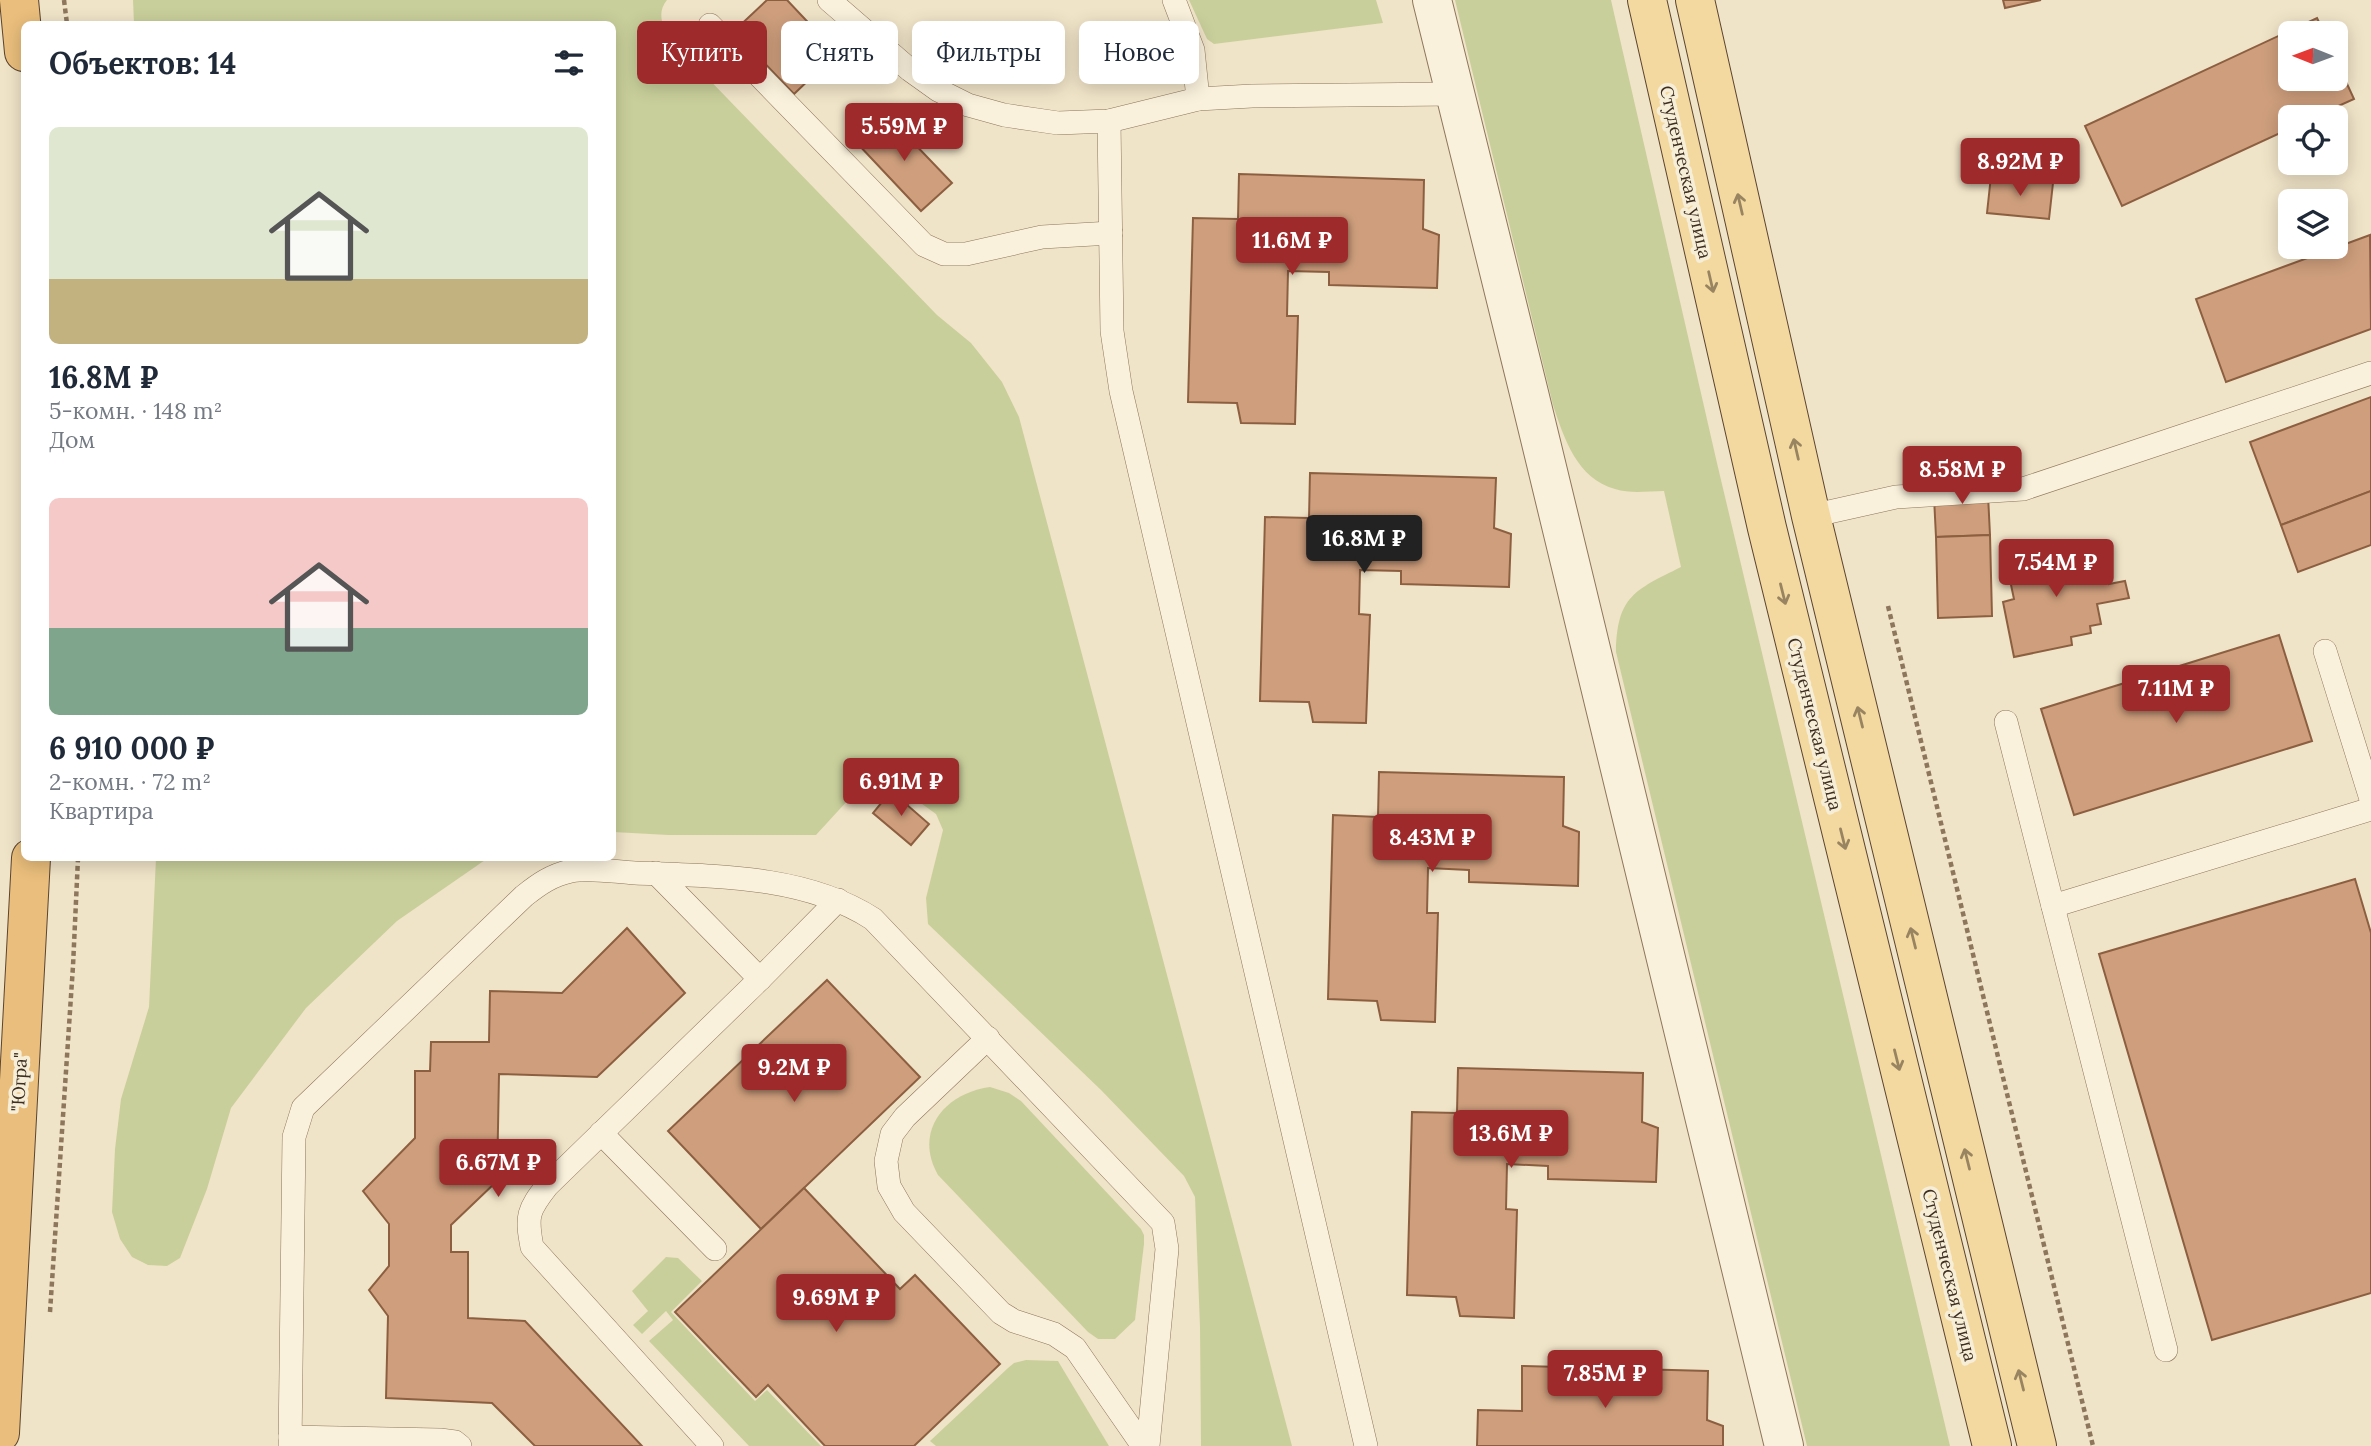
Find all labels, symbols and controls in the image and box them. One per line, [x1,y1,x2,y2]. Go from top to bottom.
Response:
chip: Купить [637,21,767,84]
chip: Снять [781,21,898,84]
chip: Фильтры [912,21,1065,84]
chip: Новое [1079,21,1199,84]
north arrow [2278,21,2348,91]
map controls [2278,21,2348,259]
text: Объектов: 14 [49,44,236,82]
icon: filters [550,44,588,82]
street label: Студенческая улица [1655,83,1717,261]
pin: 5.59M ₽ [839,104,969,163]
button: locate [2278,105,2348,175]
text: 5.59M ₽ [861,111,947,140]
pin: 8.92M ₽ [1955,138,2085,198]
text: 8.92M ₽ [1977,146,2063,175]
icon: home [256,173,382,299]
button: layers [2278,189,2348,259]
one-way arrow [1733,193,1746,216]
pin: 11.6M ₽ [1227,218,1357,277]
text: 11.6M ₽ [1252,225,1332,254]
one-way arrow [1705,270,1718,293]
text: 16.8M ₽ [49,358,158,396]
text: 5-комн. · 148 m² [49,396,222,425]
text: Дом [49,425,95,454]
one-way arrow [1788,438,1802,461]
pin: 8.58M ₽ [1897,447,2027,506]
text: 8.58M ₽ [1919,454,2005,483]
pin: 16.8M ₽ [1299,516,1429,575]
text: 16.8M ₽ [1322,523,1406,552]
pin: 7.54M ₽ [1991,540,2121,599]
icon: home [256,544,382,670]
text: 7.54M ₽ [2015,547,2097,576]
one-way arrow [1777,583,1790,605]
street label: Студенческая улица [1782,635,1848,813]
pin: 7.11M ₽ [2111,666,2241,725]
text: 7.11M ₽ [2138,673,2214,702]
one-way arrow [1852,706,1865,728]
text: 6 910 000 ₽ [49,729,214,767]
pin: 6.91M ₽ [836,758,966,818]
text: 6.91M ₽ [859,766,943,795]
text: 2-комн. · 72 m² [49,767,211,796]
text: Квартира [49,796,154,825]
pin: 8.43M ₽ [1367,814,1497,874]
text: 8.43M ₽ [1389,822,1475,851]
one-way arrow [1837,827,1850,850]
one-way arrow [1906,927,1919,950]
pin: 9.2M ₽ [737,1044,851,1104]
one-way arrow [1891,1048,1904,1071]
street label: "Югра" [6,1052,32,1112]
text: 9.2M ₽ [757,1052,831,1081]
pin: 13.6M ₽ [1446,1110,1576,1170]
text: 13.6M ₽ [1469,1118,1553,1147]
pin: 6.67M ₽ [433,1140,563,1199]
text: 6.67M ₽ [455,1147,541,1176]
one-way arrow [1960,1148,1973,1171]
street label: Студенческая улица [1917,1186,1983,1364]
pin: 9.69M ₽ [771,1274,901,1334]
text: 9.69M ₽ [792,1282,880,1311]
pin: 7.85M ₽ [1540,1350,1670,1410]
text: 7.85M ₽ [1564,1358,1646,1387]
one-way arrow [2014,1369,2027,1392]

